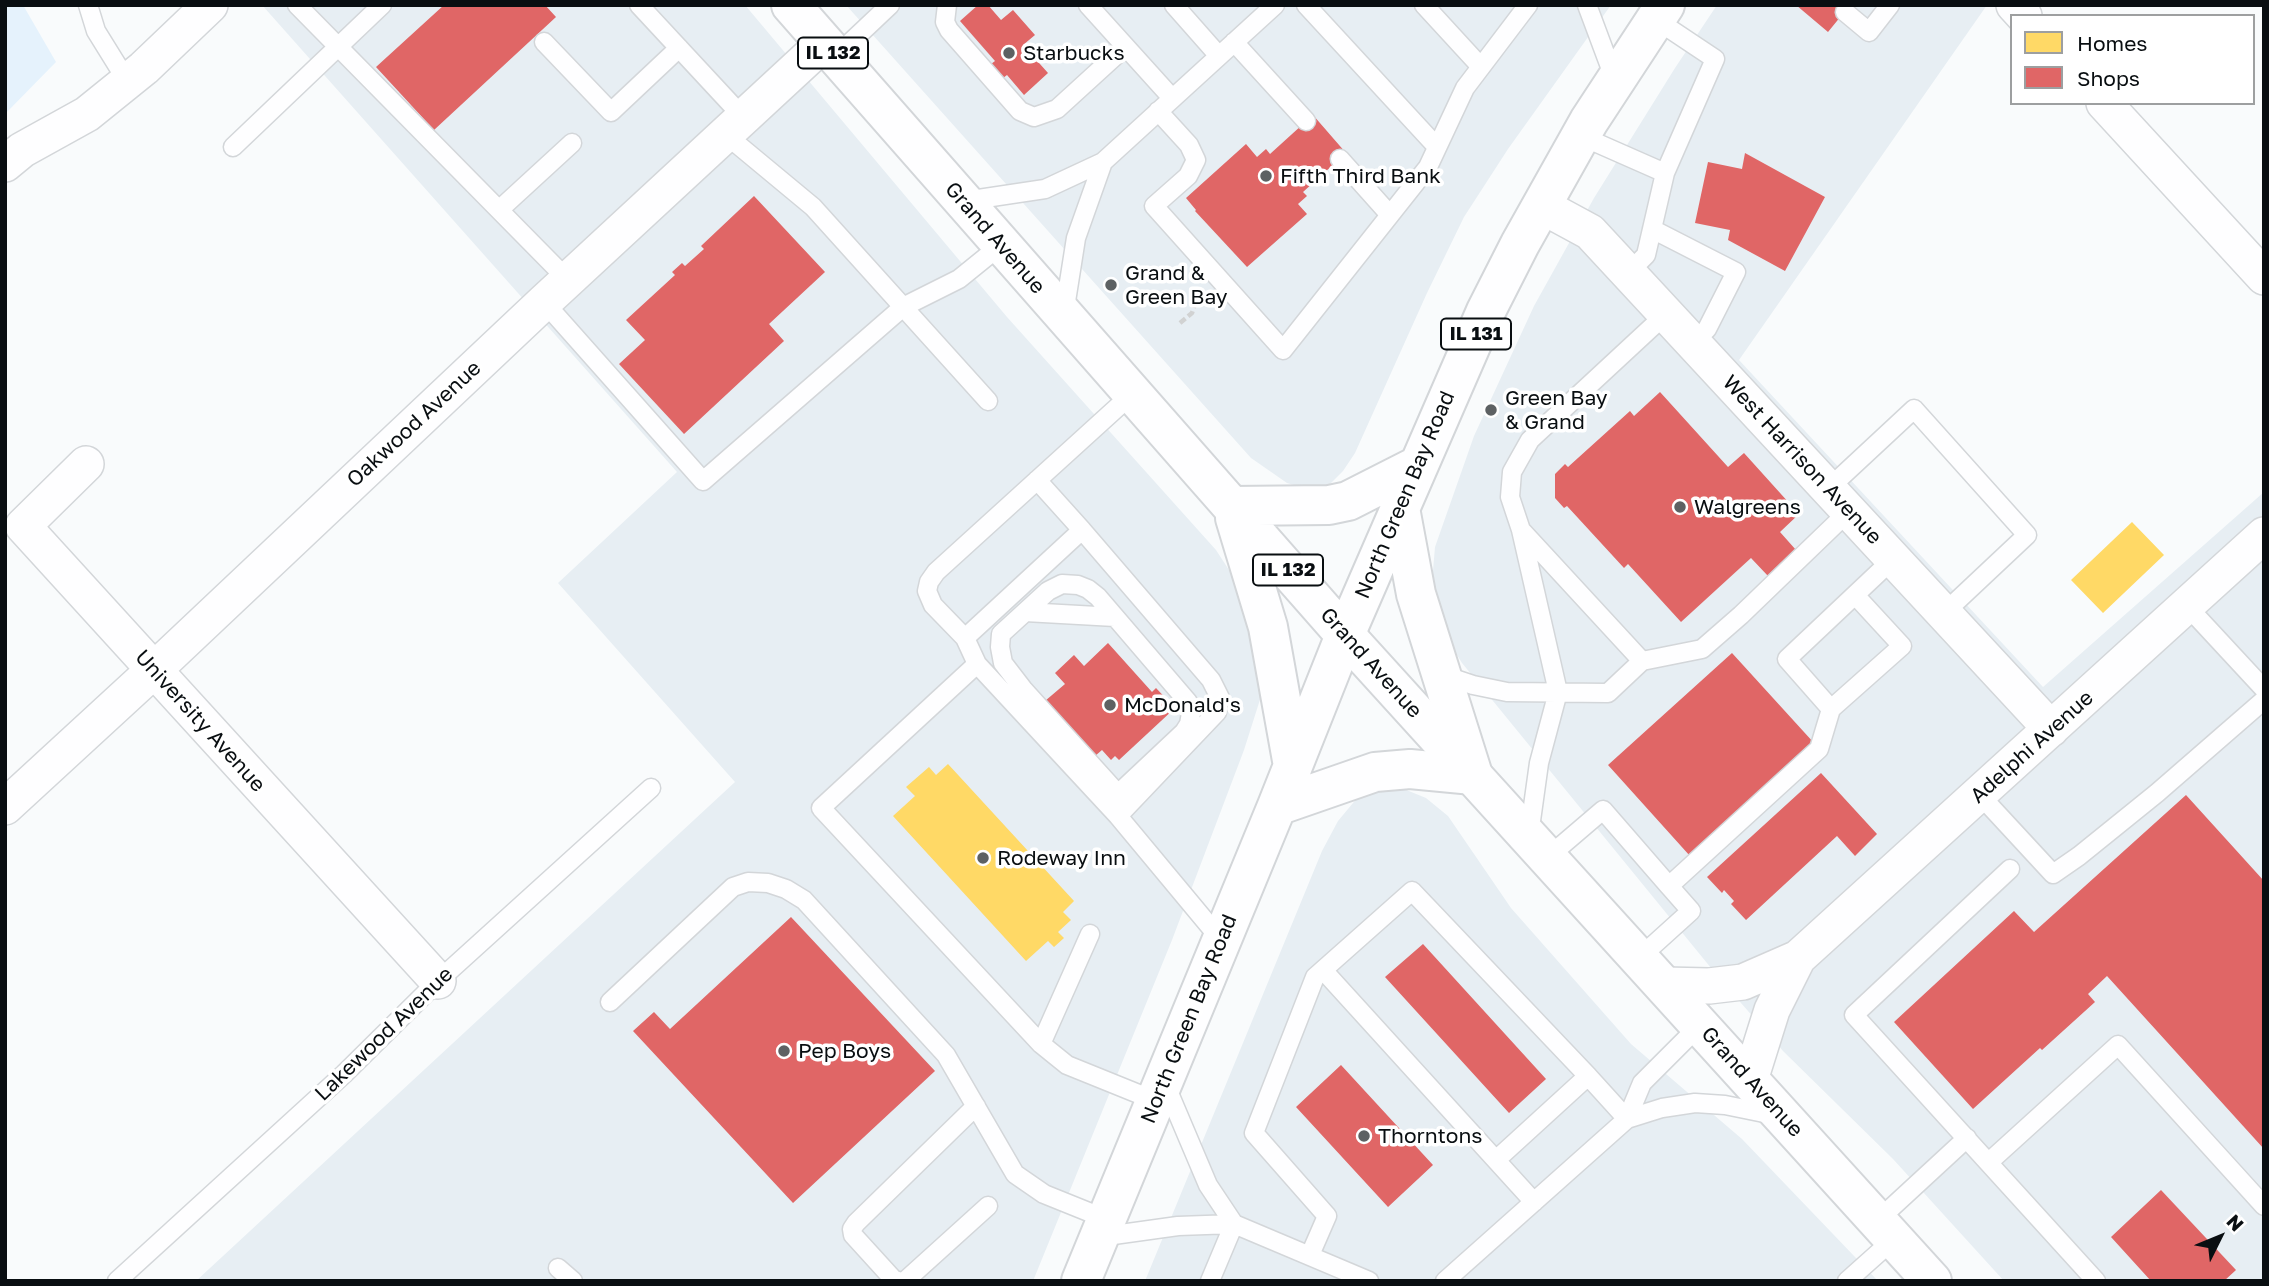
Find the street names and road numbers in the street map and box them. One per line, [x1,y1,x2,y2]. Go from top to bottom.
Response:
road number: IL 132 [798,38,868,68]
street label: Grand Avenue [940,177,1050,299]
road number: IL 131 [1441,318,1511,350]
street label: Oakwood Avenue [342,356,486,492]
street label: West Harrison Avenue [1717,370,1887,550]
street label: North Green Bay Road [1350,387,1460,603]
road number: IL 132 [1253,554,1323,586]
street label: Grand Avenue [1315,603,1427,723]
street label: University Avenue [130,645,270,797]
street label: Adelphi Avenue [1965,685,2099,809]
street label: North Green Bay Road [1136,911,1242,1127]
street label: Lakewood Avenue [310,962,458,1106]
street label: Grand Avenue [1696,1022,1808,1142]

